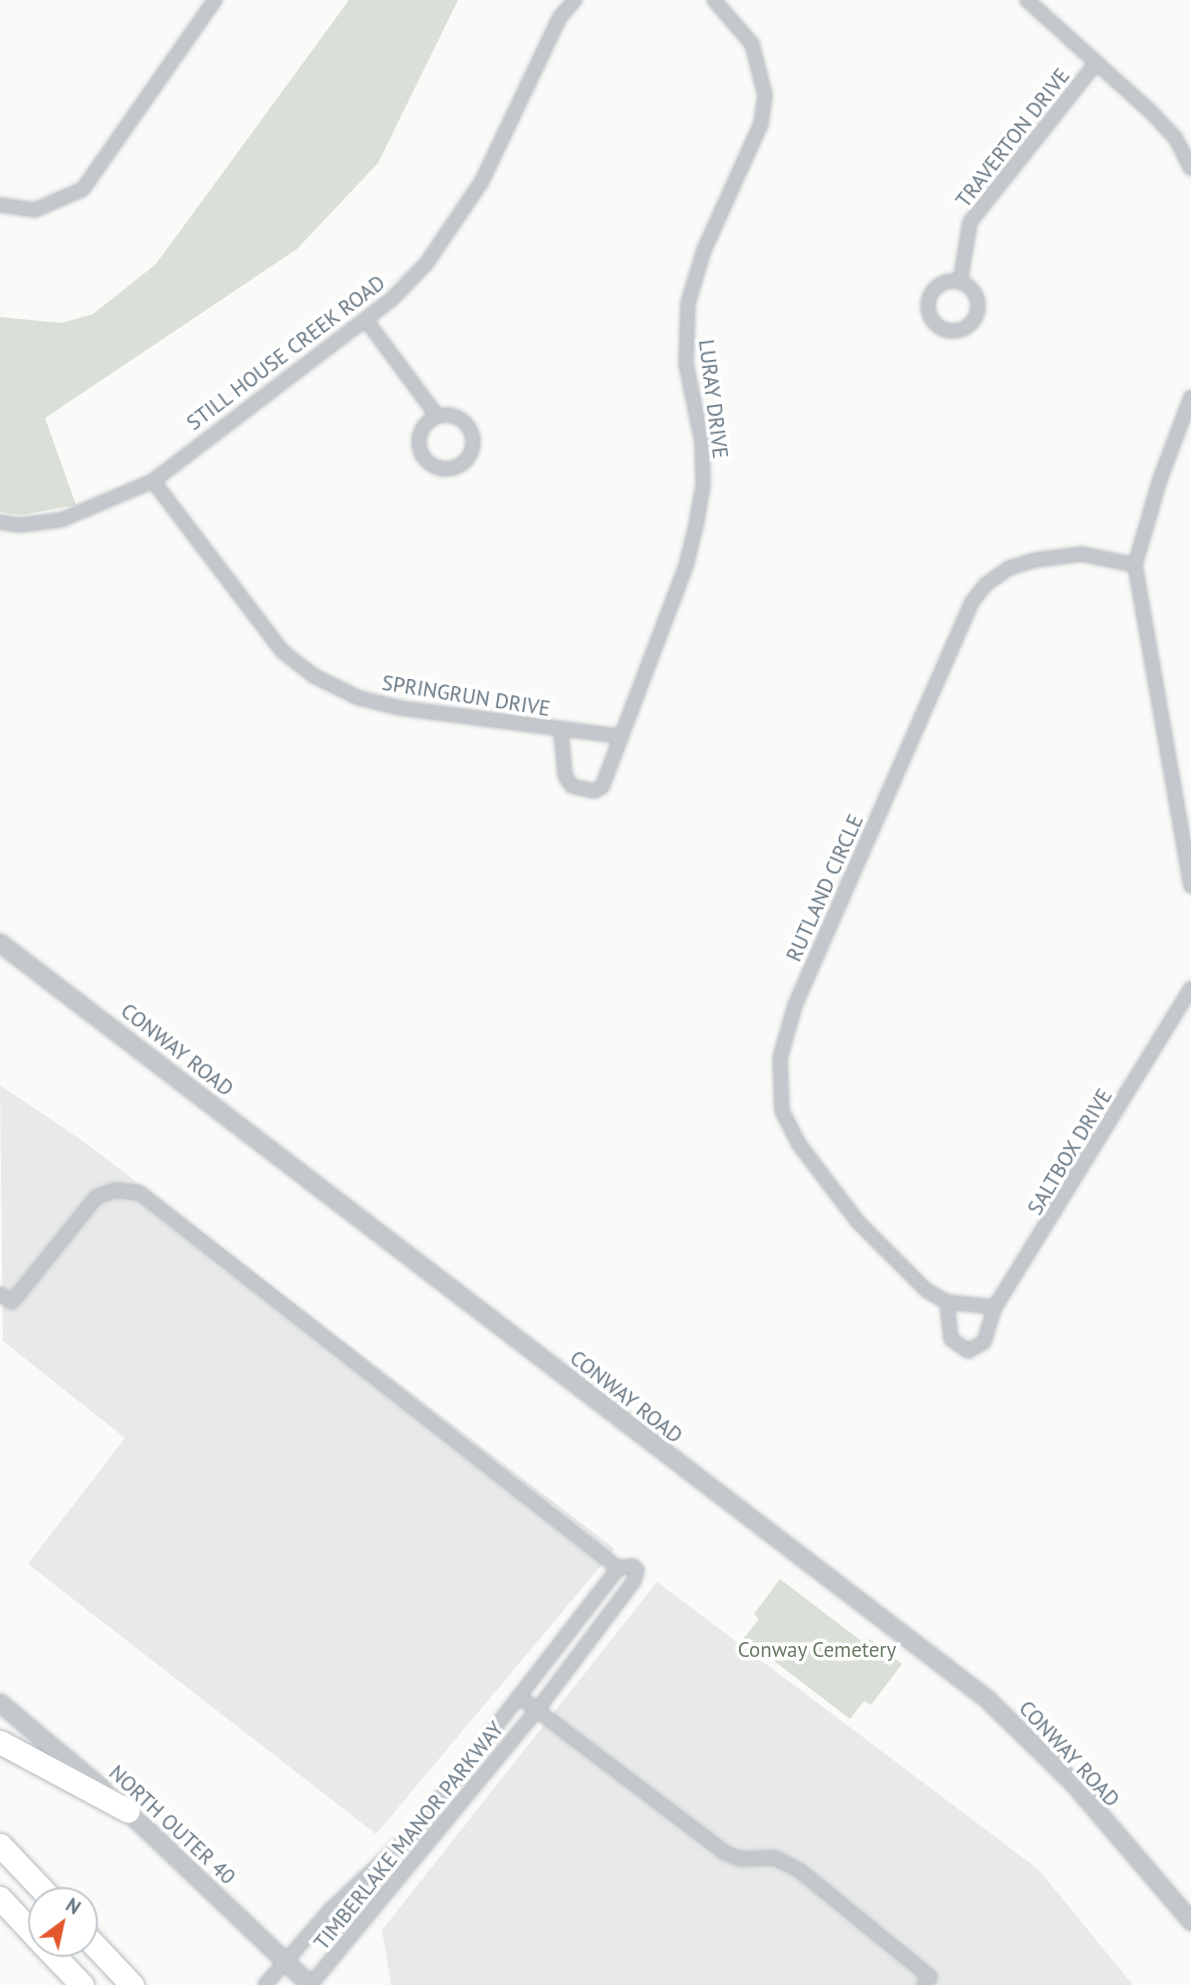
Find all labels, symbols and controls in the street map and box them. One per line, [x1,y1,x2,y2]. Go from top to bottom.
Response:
street label: TRAVERTON DRIVE [951,63,1075,213]
street label: STILL HOUSE CREEK ROAD [181,270,391,436]
street label: LURAY DRIVE [693,338,733,460]
street label: SPRINGRUN DRIVE [380,670,552,722]
street label: RUTLAND CIRCLE [781,811,869,965]
street label: CONWAY ROAD [116,998,238,1102]
street label: SALTBOX DRIVE [1022,1084,1118,1220]
street label: CONWAY ROAD [565,1345,687,1449]
park label: Conway Cemetery [737,1637,897,1663]
street label: CONWAY ROAD [1013,1696,1125,1812]
street label: TIMBERLAKE MANOR PARKWAY [309,1717,509,1955]
street label: NORTH OUTER 40 [104,1760,240,1890]
north arrow [28,1887,98,1957]
text: N [62,1893,85,1920]

